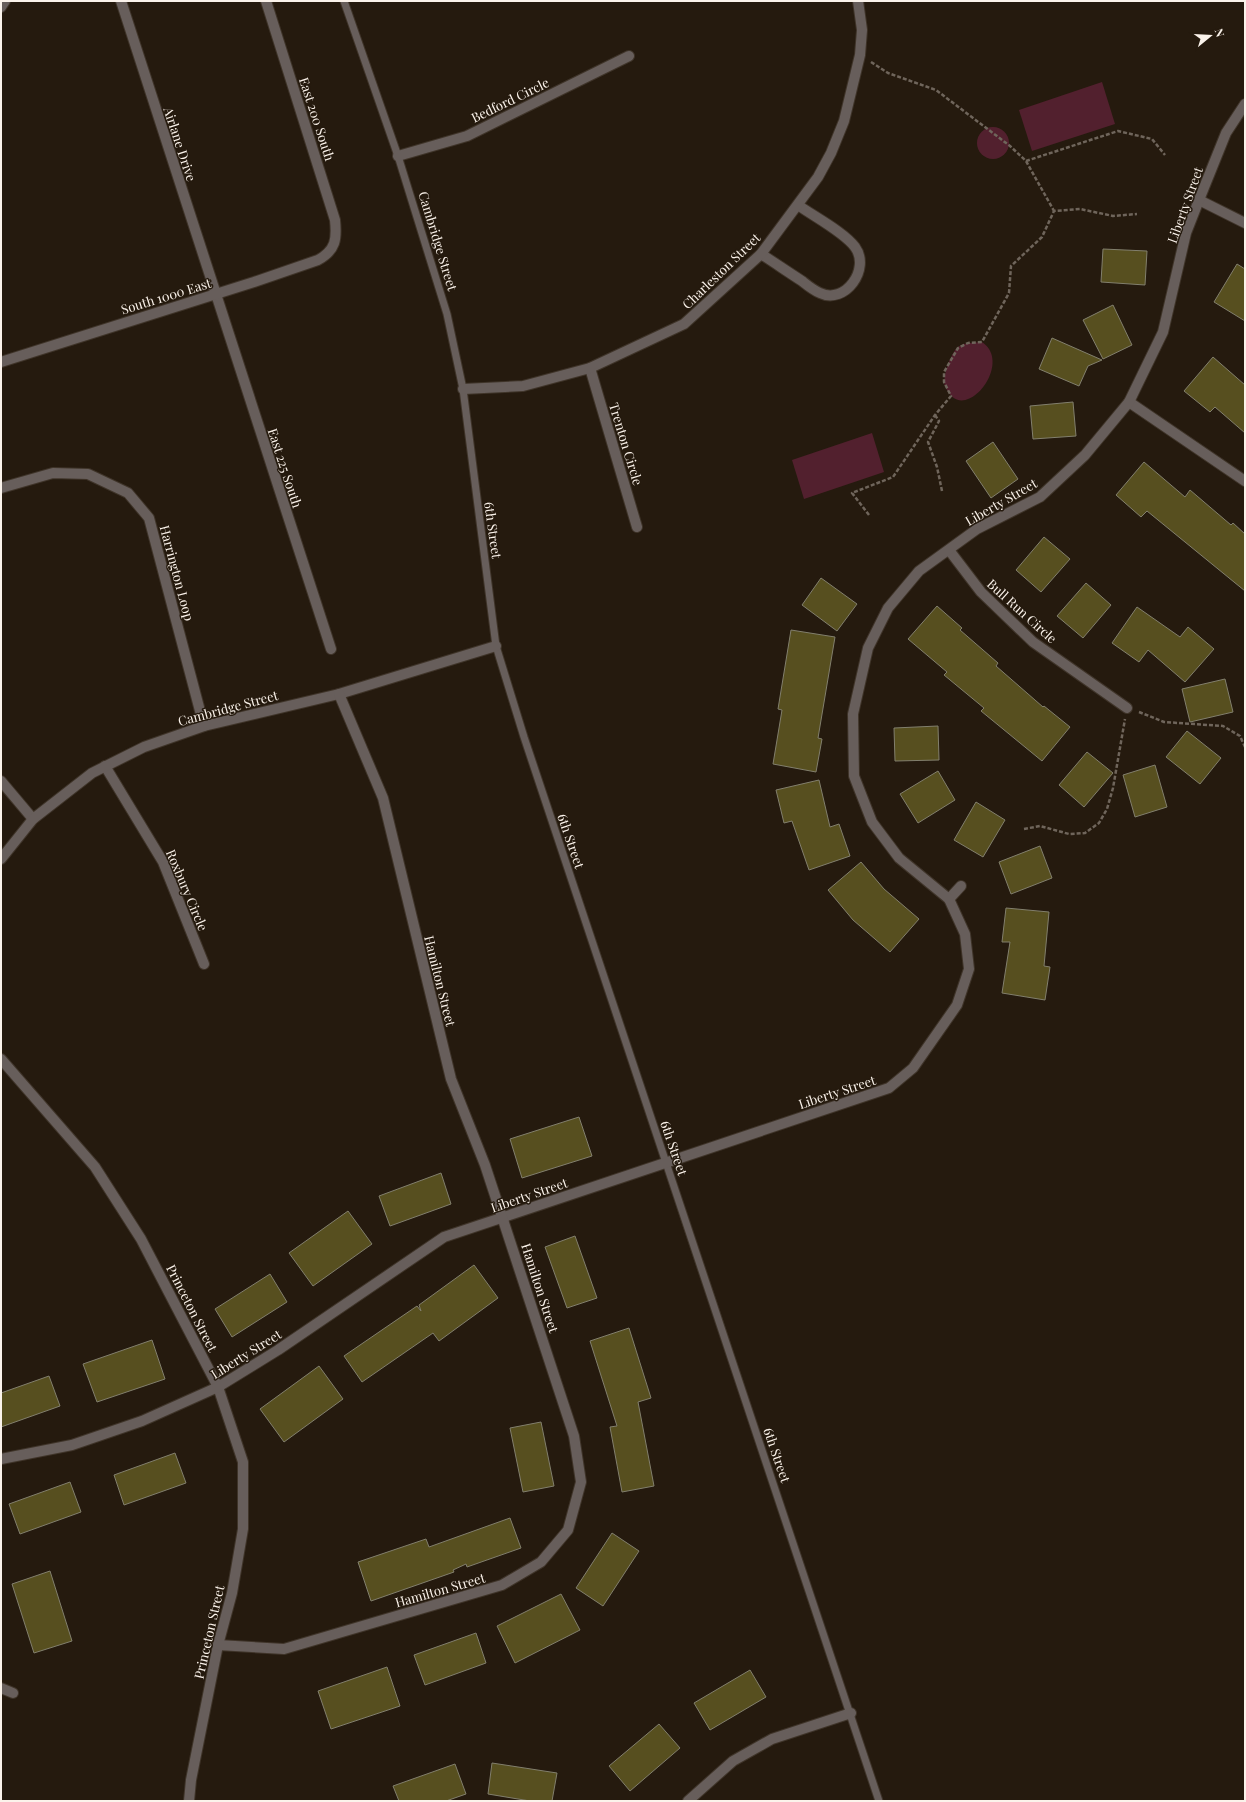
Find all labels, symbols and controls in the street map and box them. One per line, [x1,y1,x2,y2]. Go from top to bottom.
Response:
north arrow [1190,16,1230,56]
text: N [1212,27,1228,39]
street label: Bedford Circle [468,73,552,126]
street label: East 200 South [296,75,339,163]
street label: Airlane Drive [160,104,201,184]
street label: Liberty Street [1163,164,1206,245]
street label: Cambridge Street [415,189,462,293]
street label: Charleston Street [678,229,764,312]
street label: South 1000 East [119,274,213,317]
street label: Trenton Circle [606,401,647,488]
street label: East 225 South [265,426,306,510]
street label: Liberty Street [962,474,1040,529]
street label: 6th Street [481,500,506,560]
street label: Harrington Loop [157,523,198,623]
street label: Bull Run Circle [984,575,1061,647]
street label: Cambridge Street [176,686,280,729]
street label: 6th Street [554,811,589,871]
street label: Roxbury Circle [163,846,212,934]
street label: Hamilton Street [421,934,460,1028]
street label: Liberty Street [796,1071,878,1112]
street label: 6th Street [657,1118,692,1178]
street label: Liberty Street [488,1173,570,1216]
street label: Hamilton Street [518,1241,563,1335]
street label: Princeton Street [163,1261,222,1355]
street label: Liberty Street [207,1325,285,1382]
street label: 6th Street [760,1425,795,1485]
street label: Hamilton Street [393,1568,487,1611]
street label: Princeton Street [189,1583,228,1680]

